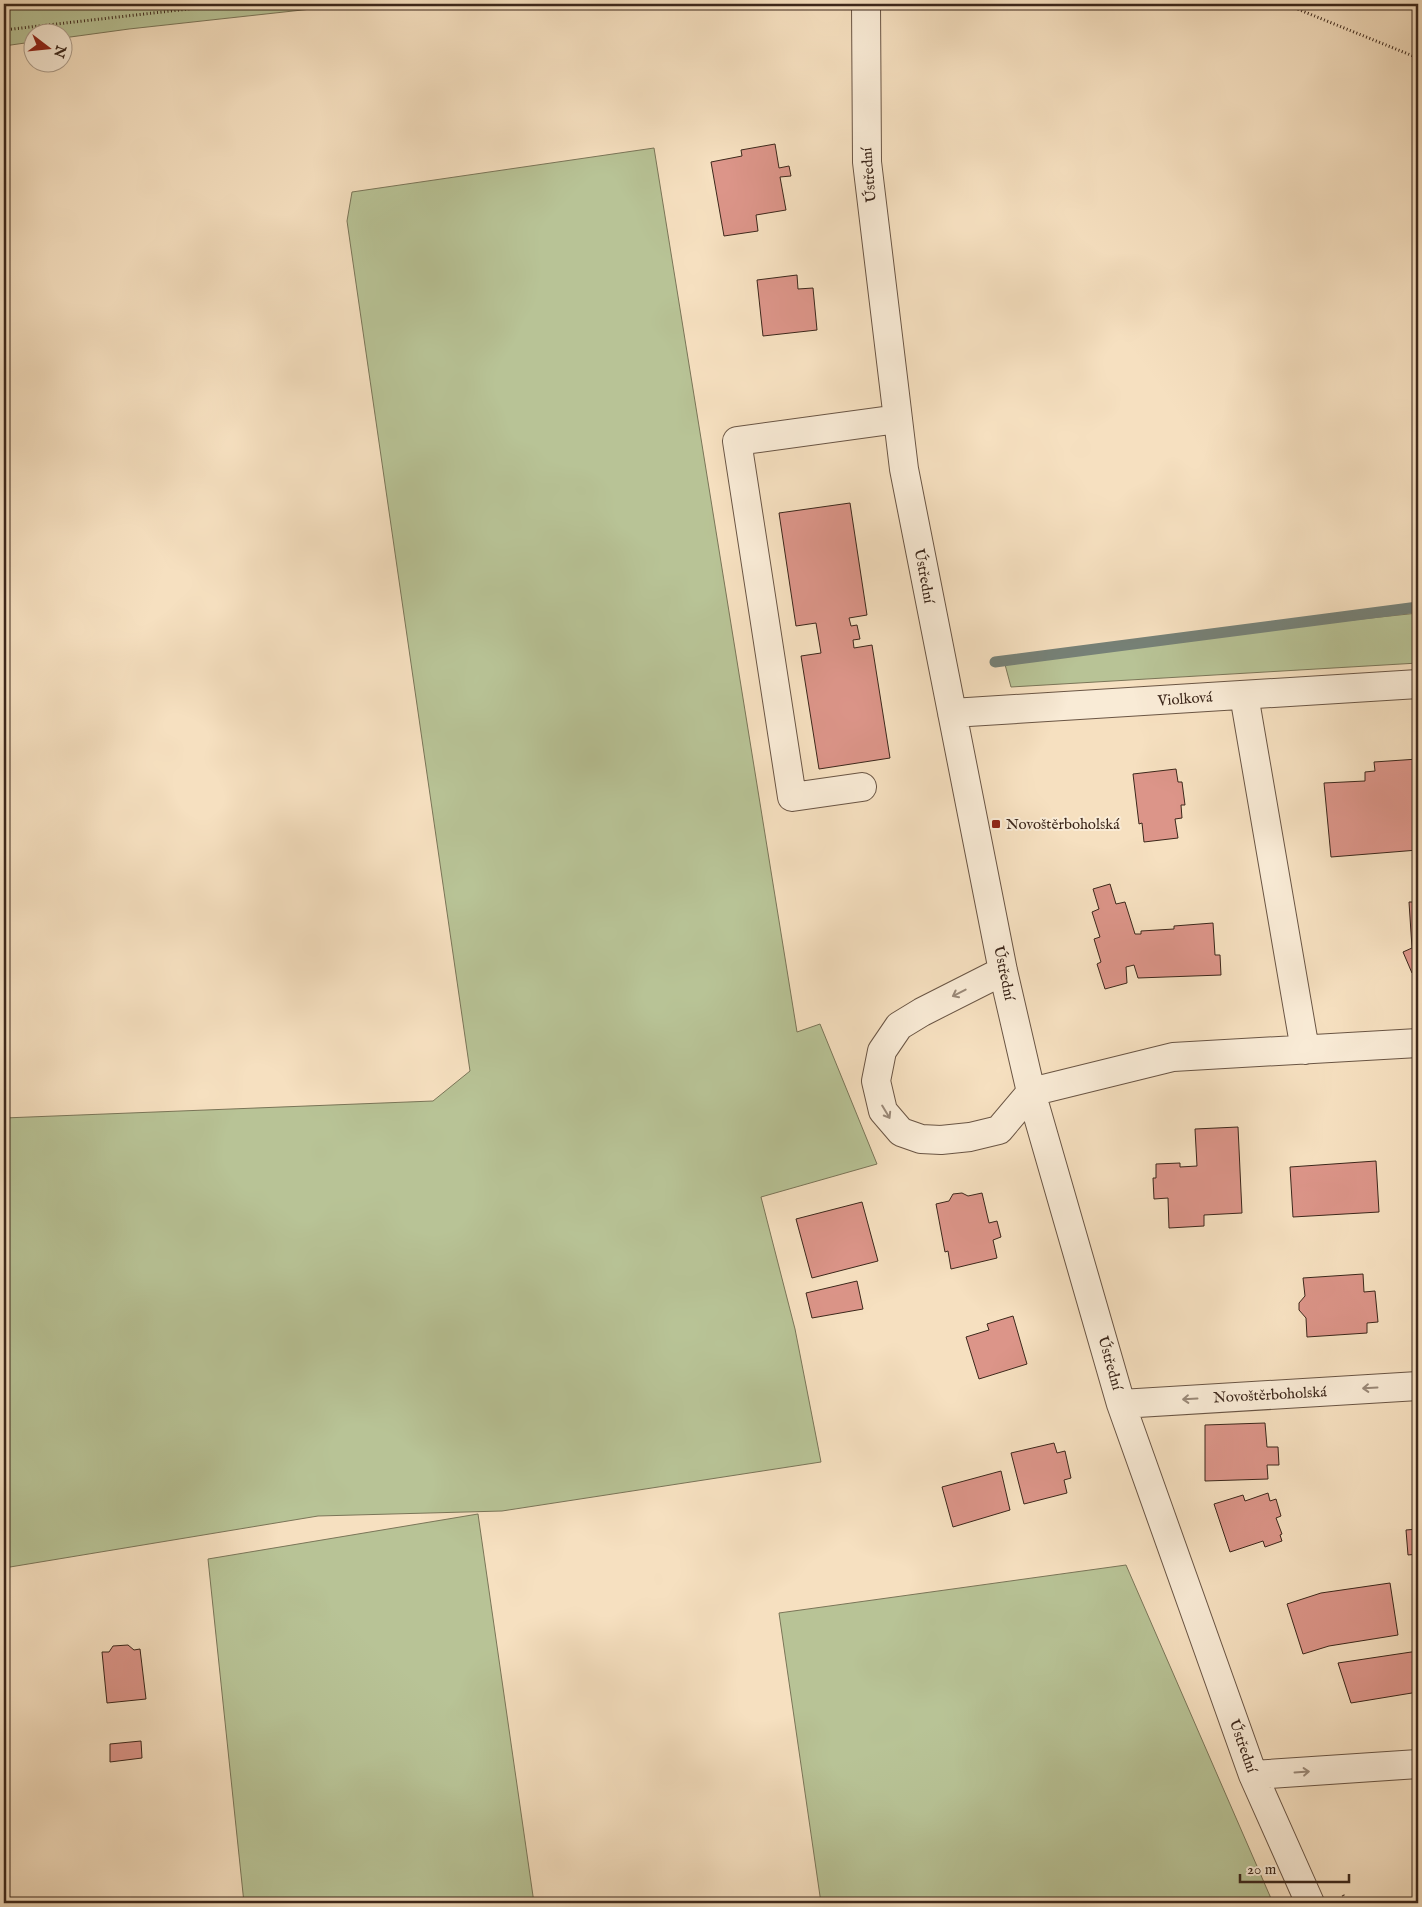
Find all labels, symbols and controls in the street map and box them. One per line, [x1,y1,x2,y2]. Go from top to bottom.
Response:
north arrow [22,22,72,72]
text: N [49,42,70,60]
street label: Ústřední [857,146,881,203]
street label: Ústřední [909,547,939,606]
street label: Violková [1156,688,1214,710]
place label: Novoštěrboholská [1006,815,1120,834]
marker: Novoštěrboholská [990,818,1002,830]
street label: Ústřední [989,944,1019,1003]
one-way arrow [952,989,967,998]
one-way arrow [880,1105,891,1119]
street label: Ústřední [1093,1334,1127,1393]
street label: Novoštěrboholská [1213,1383,1328,1407]
one-way arrow [1362,1384,1378,1393]
one-way arrow [1182,1395,1198,1404]
street label: Ústřední [1225,1717,1262,1776]
one-way arrow [1294,1767,1310,1777]
scale bar [1240,1852,1348,1884]
text: 20 m [1247,1860,1277,1879]

